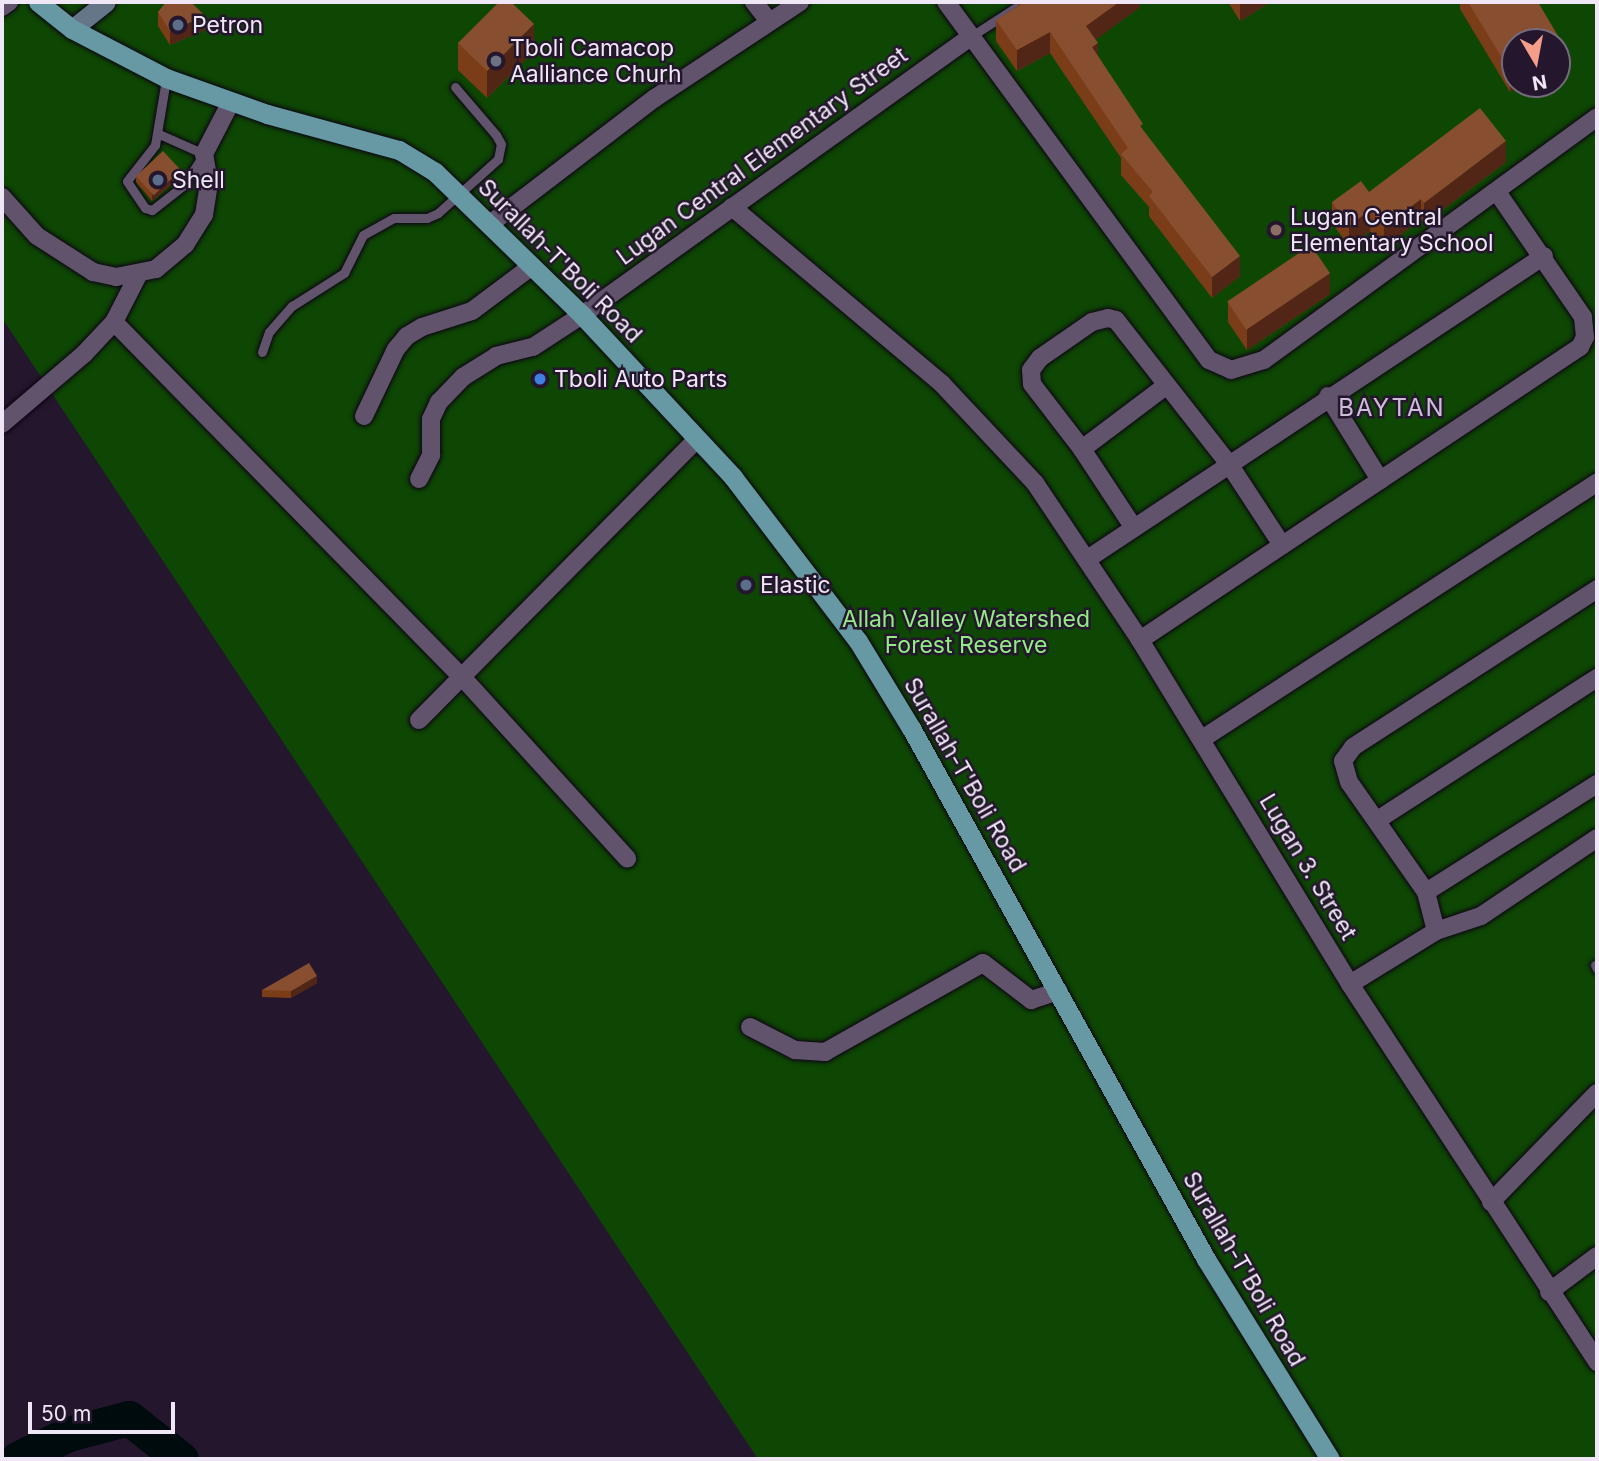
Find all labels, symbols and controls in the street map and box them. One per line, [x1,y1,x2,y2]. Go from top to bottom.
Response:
place label: Petron [192,11,263,39]
marker: Petron [170,17,186,33]
north arrow [1501,28,1571,98]
place label: Tboli Camacop Aalliance Churh [510,34,682,88]
street label: Lugan Central Elementary Street [611,41,913,271]
marker: Tboli Camacop Aalliance Churh [488,53,504,69]
text: N [1530,70,1549,95]
place label: Shell [172,166,225,194]
marker: Shell [150,172,166,188]
street label: Surallah-T'Boli Road [472,173,648,349]
place label: Lugan Central Elementary School [1290,203,1494,257]
marker: Lugan Central Elementary School [1268,222,1284,238]
place label: Tboli Auto Parts [554,365,727,393]
marker: Tboli Auto Parts [532,371,548,387]
district label: BAYTAN [1339,394,1445,422]
place label: Elastic [760,571,831,599]
marker: Elastic [738,577,754,593]
park label: Allah Valley Watershed Forest Reserve [842,605,1090,659]
street label: Surallah-T'Boli Road [898,673,1032,877]
street label: Lugan 3. Street [1254,789,1362,945]
street label: Surallah-T'Boli Road [1177,1167,1311,1371]
scale bar [32,1388,178,1432]
text: 50 m [41,1401,91,1426]

